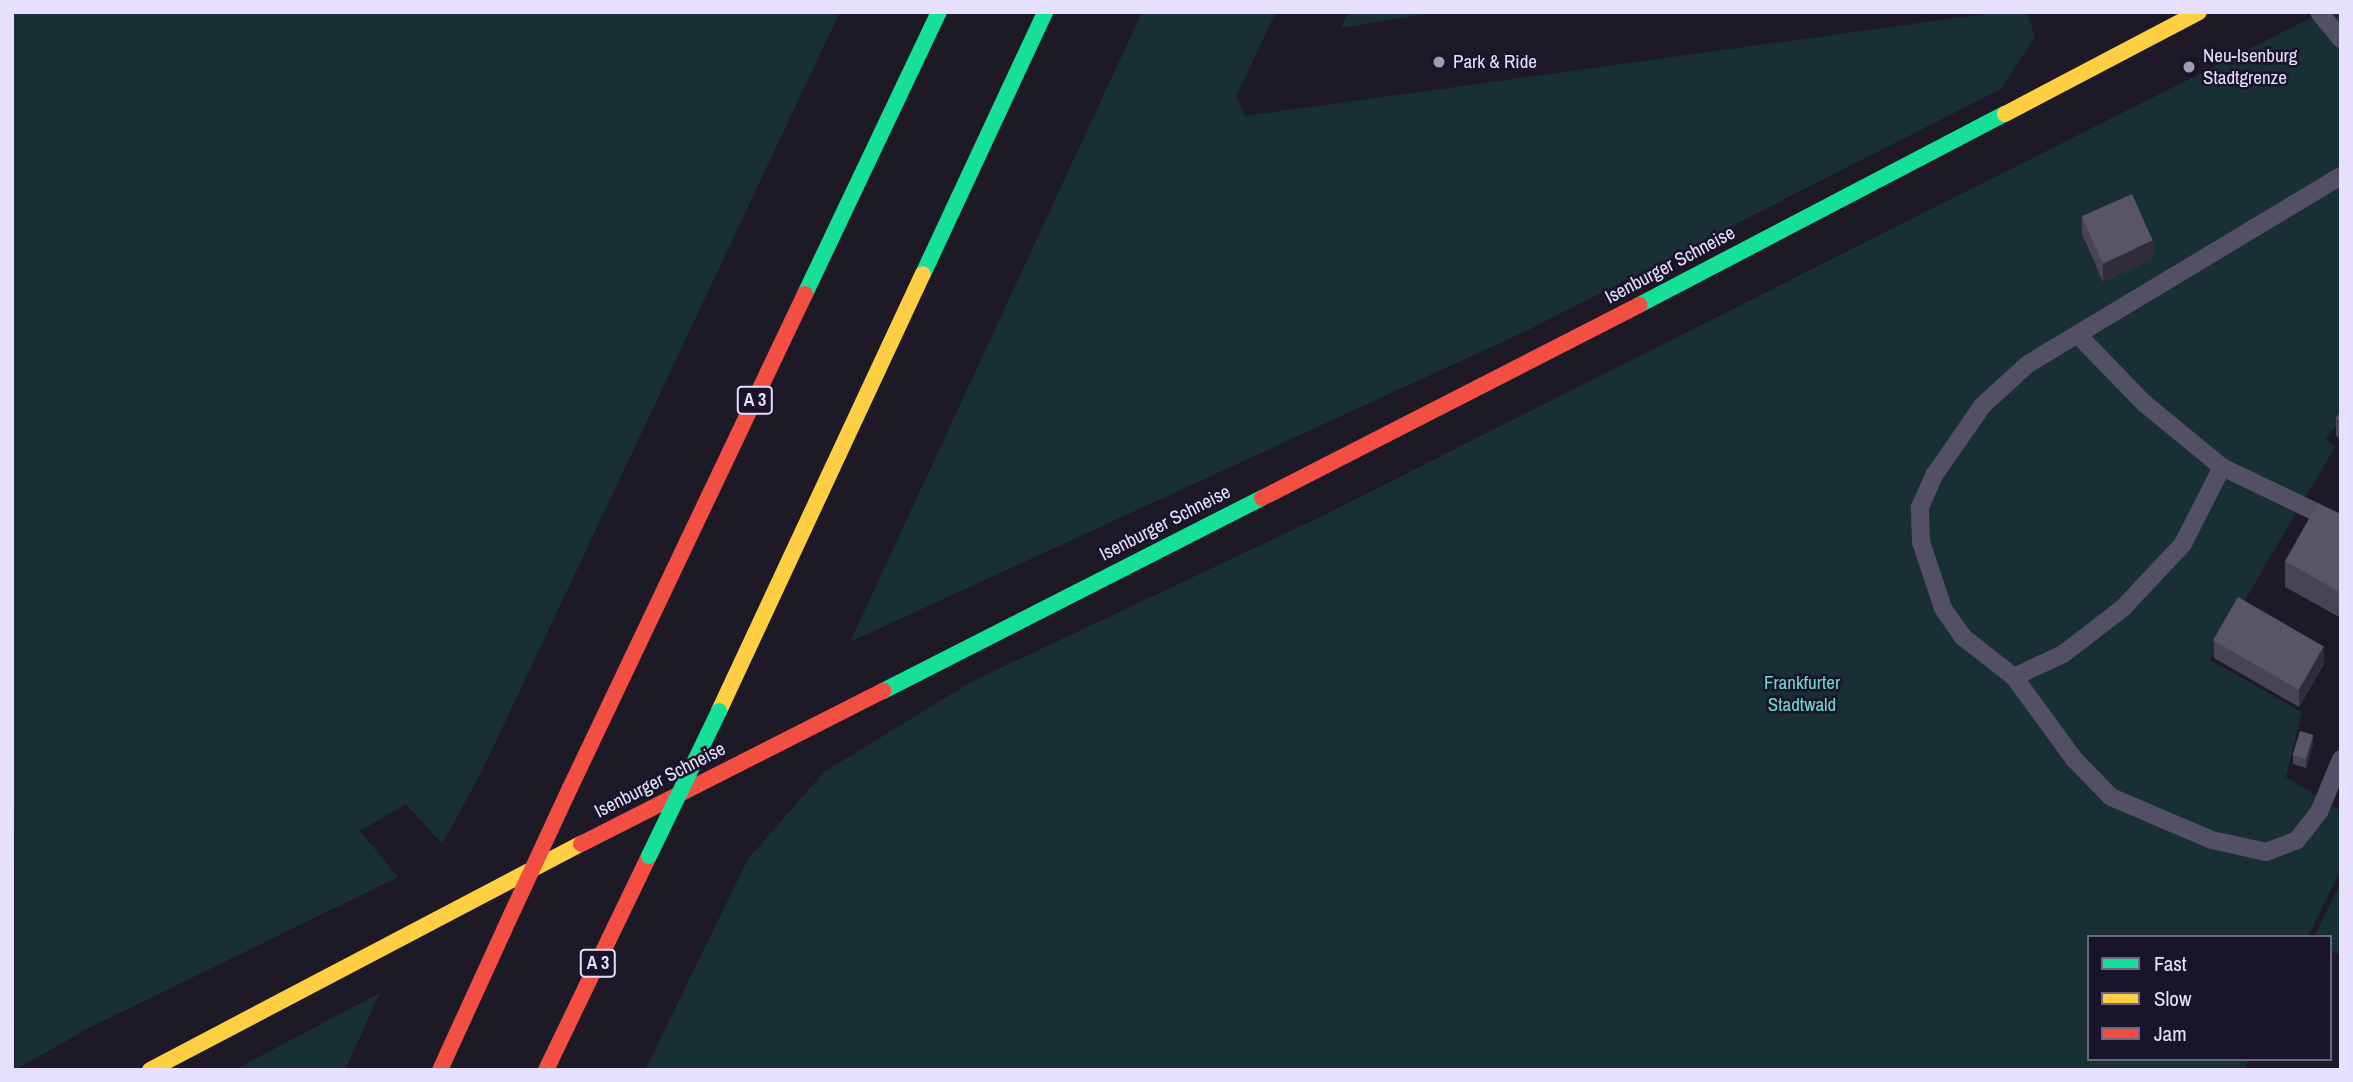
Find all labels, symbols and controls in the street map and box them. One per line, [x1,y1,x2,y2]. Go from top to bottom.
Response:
place label: Neu-Isenburg Stadtgrenze [2203,45,2297,89]
place label: Park & Ride [1453,51,1537,73]
marker: Park & Ride [1431,54,1447,70]
marker: Neu-Isenburg Stadtgrenze [2181,59,2197,75]
street label: Isenburger Schneise [1601,221,1739,309]
road number: A 3 [736,386,774,414]
street label: Isenburger Schneise [1096,480,1234,566]
park label: Frankfurter Stadtwald [1764,672,1840,716]
street label: Isenburger Schneise [591,737,729,823]
legend [2087,935,2332,1061]
road number: A 3 [579,948,617,978]
text: Fast [2154,949,2187,978]
text: Slow [2154,984,2191,1013]
text: Jam [2154,1019,2187,1048]

